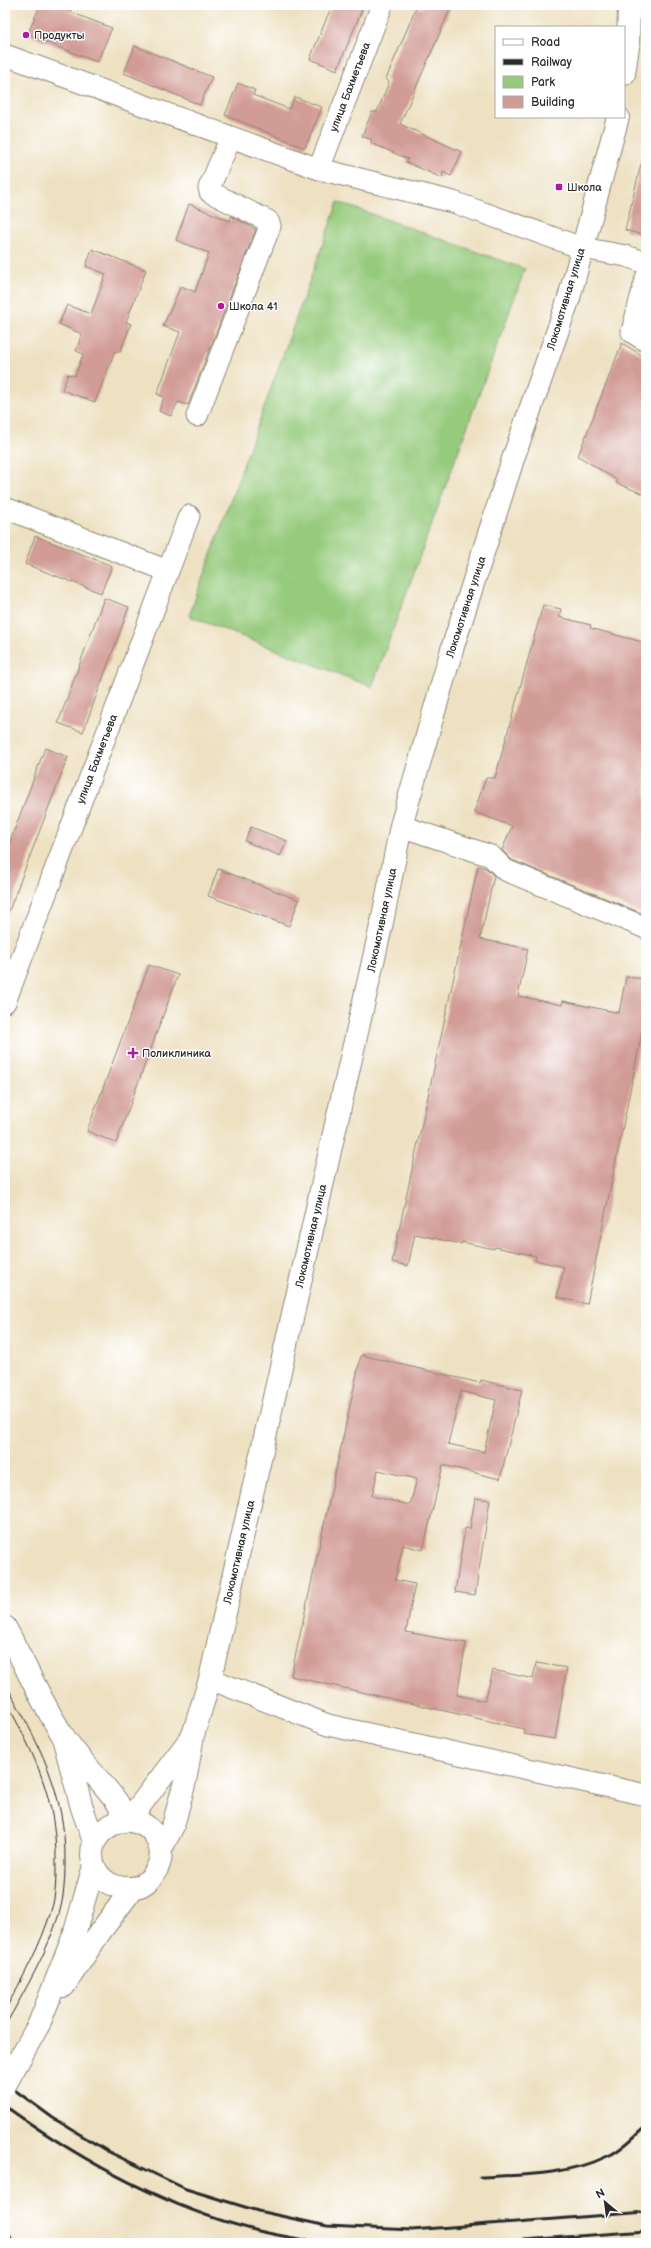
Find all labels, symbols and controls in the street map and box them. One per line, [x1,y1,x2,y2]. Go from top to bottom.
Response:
legend [495,26,625,118]
place label: Продукты [34,29,85,42]
marker: Продукты [21,30,31,40]
text: Road [531,35,560,50]
street label: улица Бахметьева [327,40,373,134]
text: Railway [531,55,573,70]
text: Park [531,75,555,90]
text: Building [531,95,575,110]
place label: Школа [567,181,602,194]
marker: Школа [554,182,564,192]
street label: Локомотивная улица [544,246,588,353]
place label: Школа 41 [229,300,278,313]
marker: Школа 41 [216,301,226,311]
street label: Локомотивная улица [443,554,489,660]
street label: улица Бахметьева [74,712,120,806]
street label: Локомотивная улица [364,866,399,974]
marker: Поликлиника [127,1047,139,1059]
place label: Поликлиника [142,1047,212,1060]
street label: Локомотивная улица [292,1182,329,1290]
street label: Локомотивная улица [220,1498,257,1606]
north arrow [585,2182,625,2222]
text: N [594,2186,607,2201]

